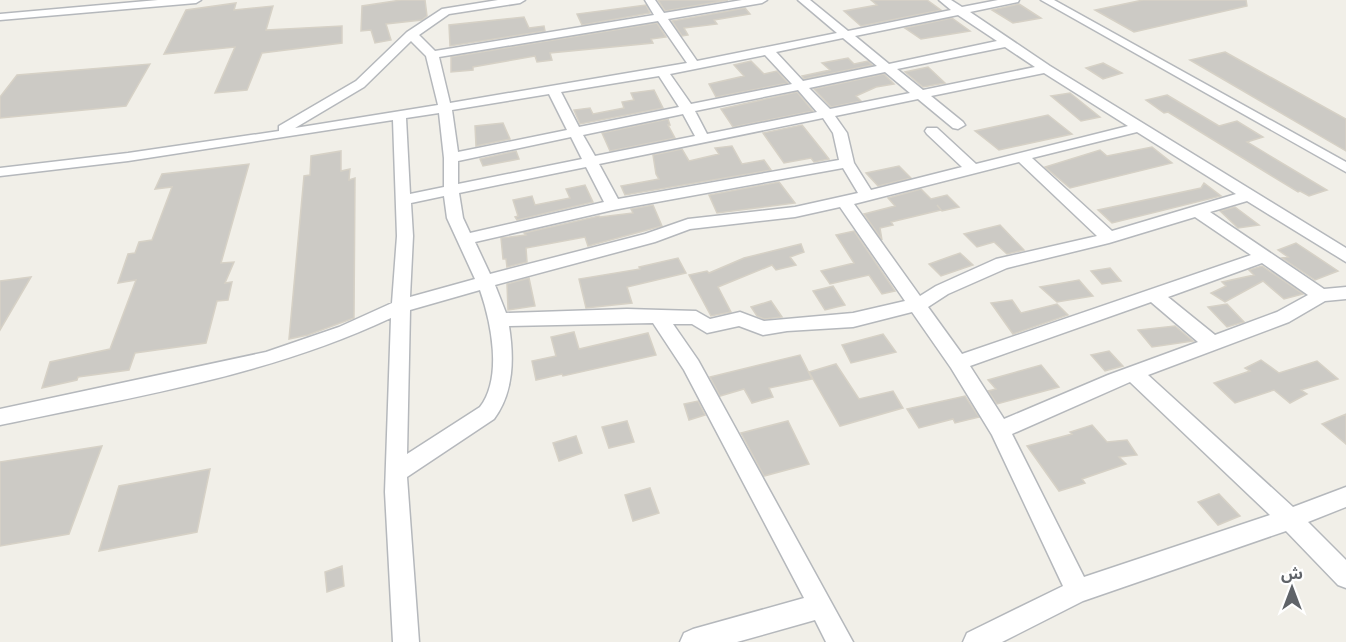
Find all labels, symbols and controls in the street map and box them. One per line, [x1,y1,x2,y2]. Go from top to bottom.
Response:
north arrow [1262,558,1322,618]
text: ش [1281,563,1303,585]

